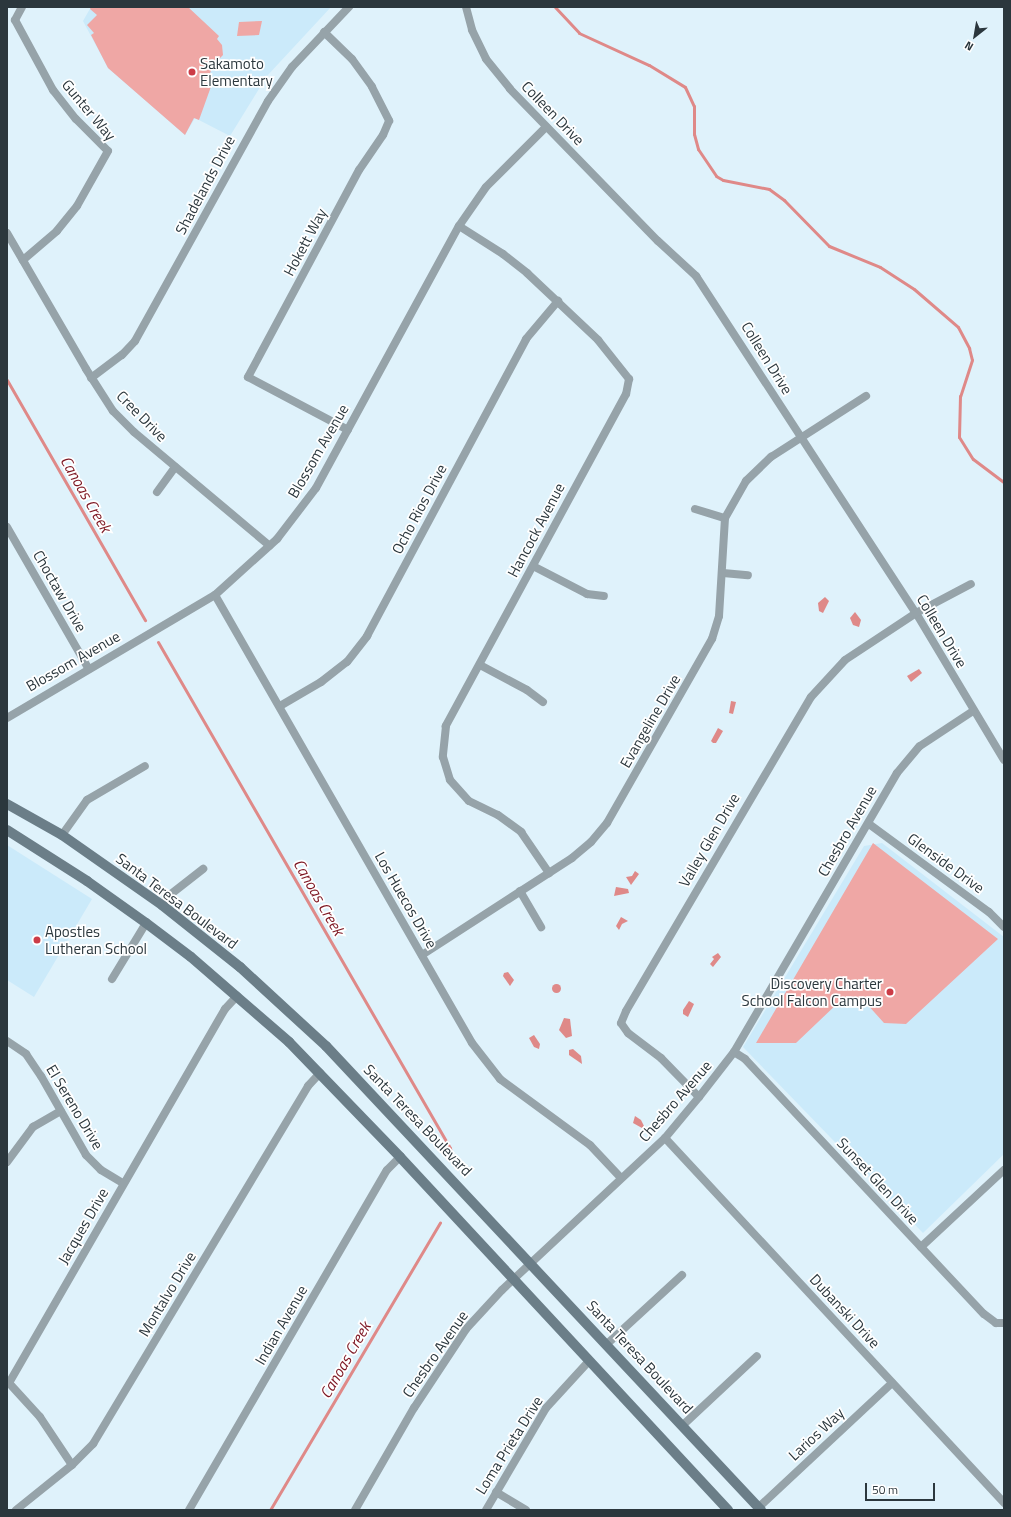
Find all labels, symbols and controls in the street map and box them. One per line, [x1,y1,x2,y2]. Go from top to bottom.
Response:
north arrow [955,16,995,56]
text: N [961,37,976,55]
place label: Sakamoto Elementary [200,54,273,89]
marker: Sakamoto Elementary [187,67,197,77]
street label: Gunter Way [58,76,120,144]
street label: Colleen Drive [518,77,588,149]
street label: Shadelands Drive [171,133,239,237]
street label: Hokett Way [280,205,330,279]
street label: Colleen Drive [738,318,796,398]
street label: Cree Drive [113,387,171,445]
street label: Blossom Avenue [284,401,352,501]
water label: Canoas Creek [56,452,116,536]
street label: Ocho Rios Drive [388,461,450,557]
street label: Hancock Avenue [504,480,568,580]
street label: Choctaw Drive [29,547,91,635]
street label: Colleen Drive [913,591,971,671]
street label: Blossom Avenue [23,627,123,695]
street label: Evangeline Drive [616,671,684,771]
street label: Chesbro Avenue [814,782,880,880]
street label: Valley Glen Drive [675,790,743,890]
street label: Glenside Drive [904,829,988,897]
street label: Santa Teresa Boulevard [113,849,241,953]
street label: Los Huecos Drive [371,849,441,951]
water label: Canoas Creek [289,855,349,939]
place label: Apostles Lutheran School [45,922,147,957]
marker: Apostles Lutheran School [32,935,42,945]
place label: Discovery Charter School Falcon Campus [742,974,882,1009]
marker: Discovery Charter School Falcon Campus [885,987,895,997]
street label: Chesbro Avenue [635,1057,715,1145]
street label: El Sereno Drive [43,1061,107,1153]
street label: Santa Teresa Boulevard [360,1061,476,1179]
street label: Sunset Glen Drive [833,1134,923,1228]
street label: Jacques Drive [54,1185,112,1267]
street label: Montalvo Drive [135,1248,199,1340]
street label: Dubanski Drive [806,1270,884,1352]
street label: Indian Avenue [251,1282,311,1368]
street label: Santa Teresa Boulevard [583,1297,697,1417]
street label: Chesbro Avenue [398,1307,472,1401]
water label: Canoas Creek [315,1318,375,1402]
street label: Loma Prieta Drive [472,1393,546,1497]
street label: Larios Way [785,1404,847,1464]
scale bar [867,1475,937,1501]
text: 50 m [872,1480,898,1499]

